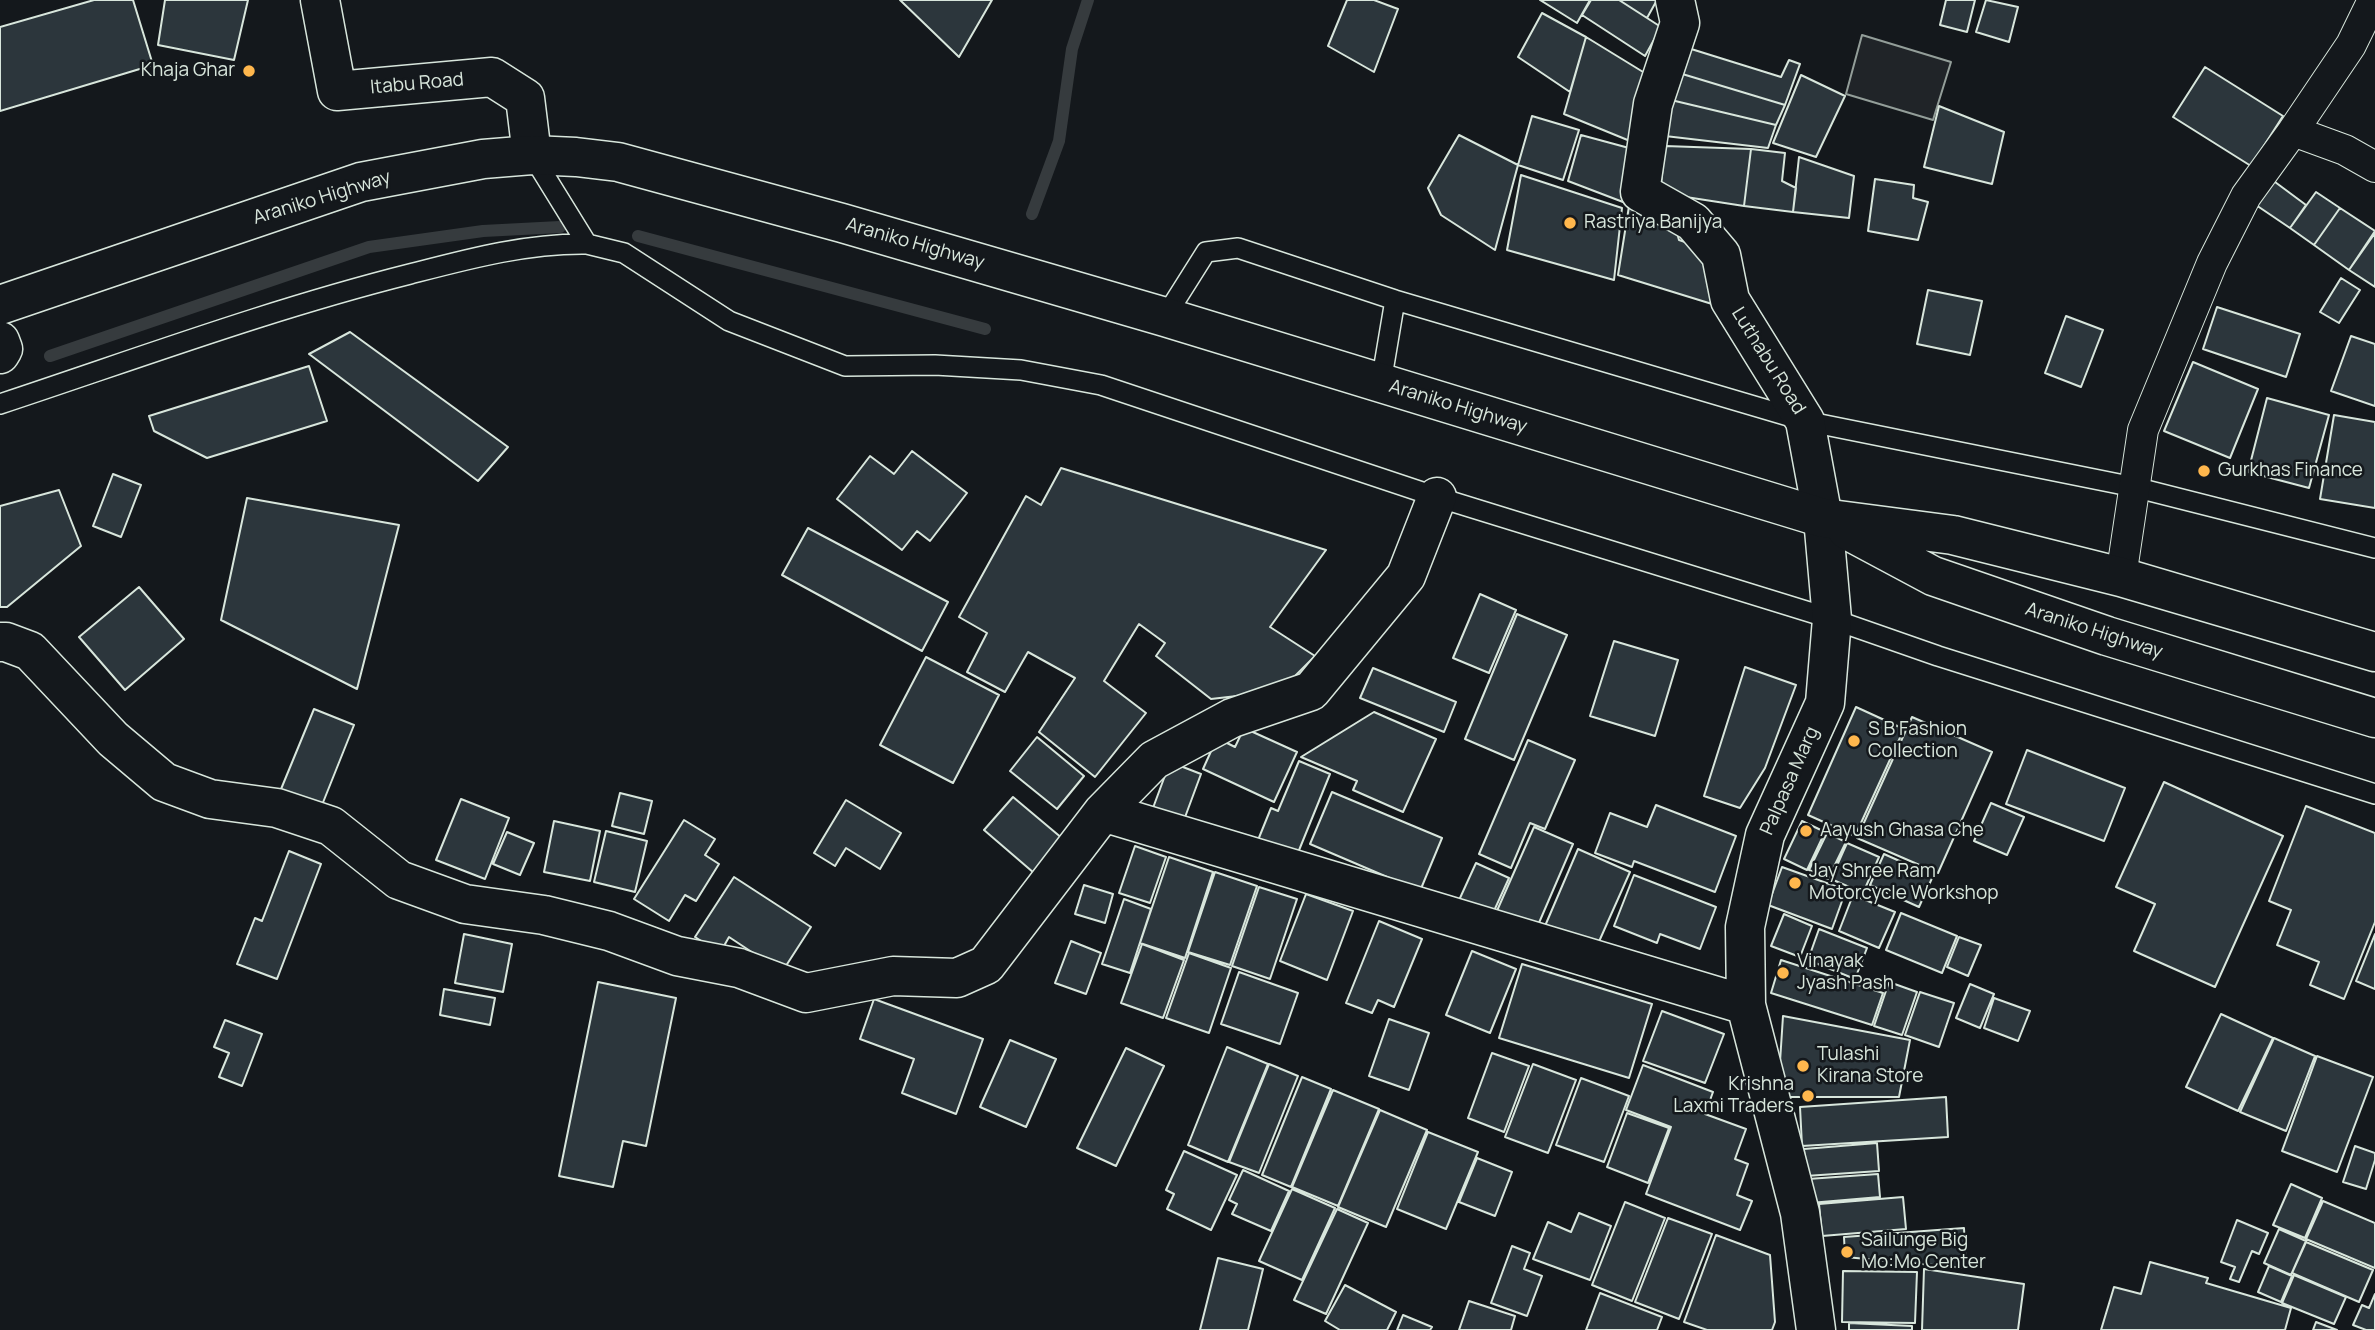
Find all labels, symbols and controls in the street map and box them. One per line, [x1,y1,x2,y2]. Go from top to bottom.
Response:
place label: Khaja Ghar [141,60,235,82]
marker: Khaja Ghar [241,63,257,79]
street label: Itabu Road [369,69,465,99]
street label: Araniko Highway [250,166,394,230]
place label: Rastriya Banijya [1584,212,1722,234]
street label: Araniko Highway [843,213,987,275]
marker: Rastriya Banijya [1562,215,1578,231]
street label: Luthabu Road [1726,303,1810,419]
street label: Araniko Highway [1386,375,1530,439]
place label: Gurkhas Finance [2218,460,2363,482]
marker: Gurkhas Finance [2196,463,2212,479]
street label: Araniko Highway [2022,598,2166,664]
place label: S B Fashion Collection [1868,719,1967,763]
street label: Palpasa Marg [1756,723,1824,839]
marker: S B Fashion Collection [1846,733,1862,749]
place label: Aayush Ghasa Che [1820,820,1984,842]
marker: Aayush Ghasa Che [1798,823,1814,839]
place label: Jay Shree Ram Motorcycle Workshop [1809,861,1998,905]
marker: Jay Shree Ram Motorcycle Workshop [1787,875,1803,891]
place label: Vinayak Jyash Pash [1797,951,1894,995]
marker: Vinayak Jyash Pash [1775,965,1791,981]
place label: Tulashi Kirana Store [1817,1044,1923,1088]
marker: Tulashi Kirana Store [1795,1058,1811,1074]
place label: Krishna Laxmi Traders [1673,1074,1794,1118]
marker: Krishna Laxmi Traders [1800,1088,1816,1104]
place label: Sailunge Big Mo:Mo Center [1861,1230,1986,1274]
marker: Sailunge Big Mo:Mo Center [1839,1244,1855,1260]

